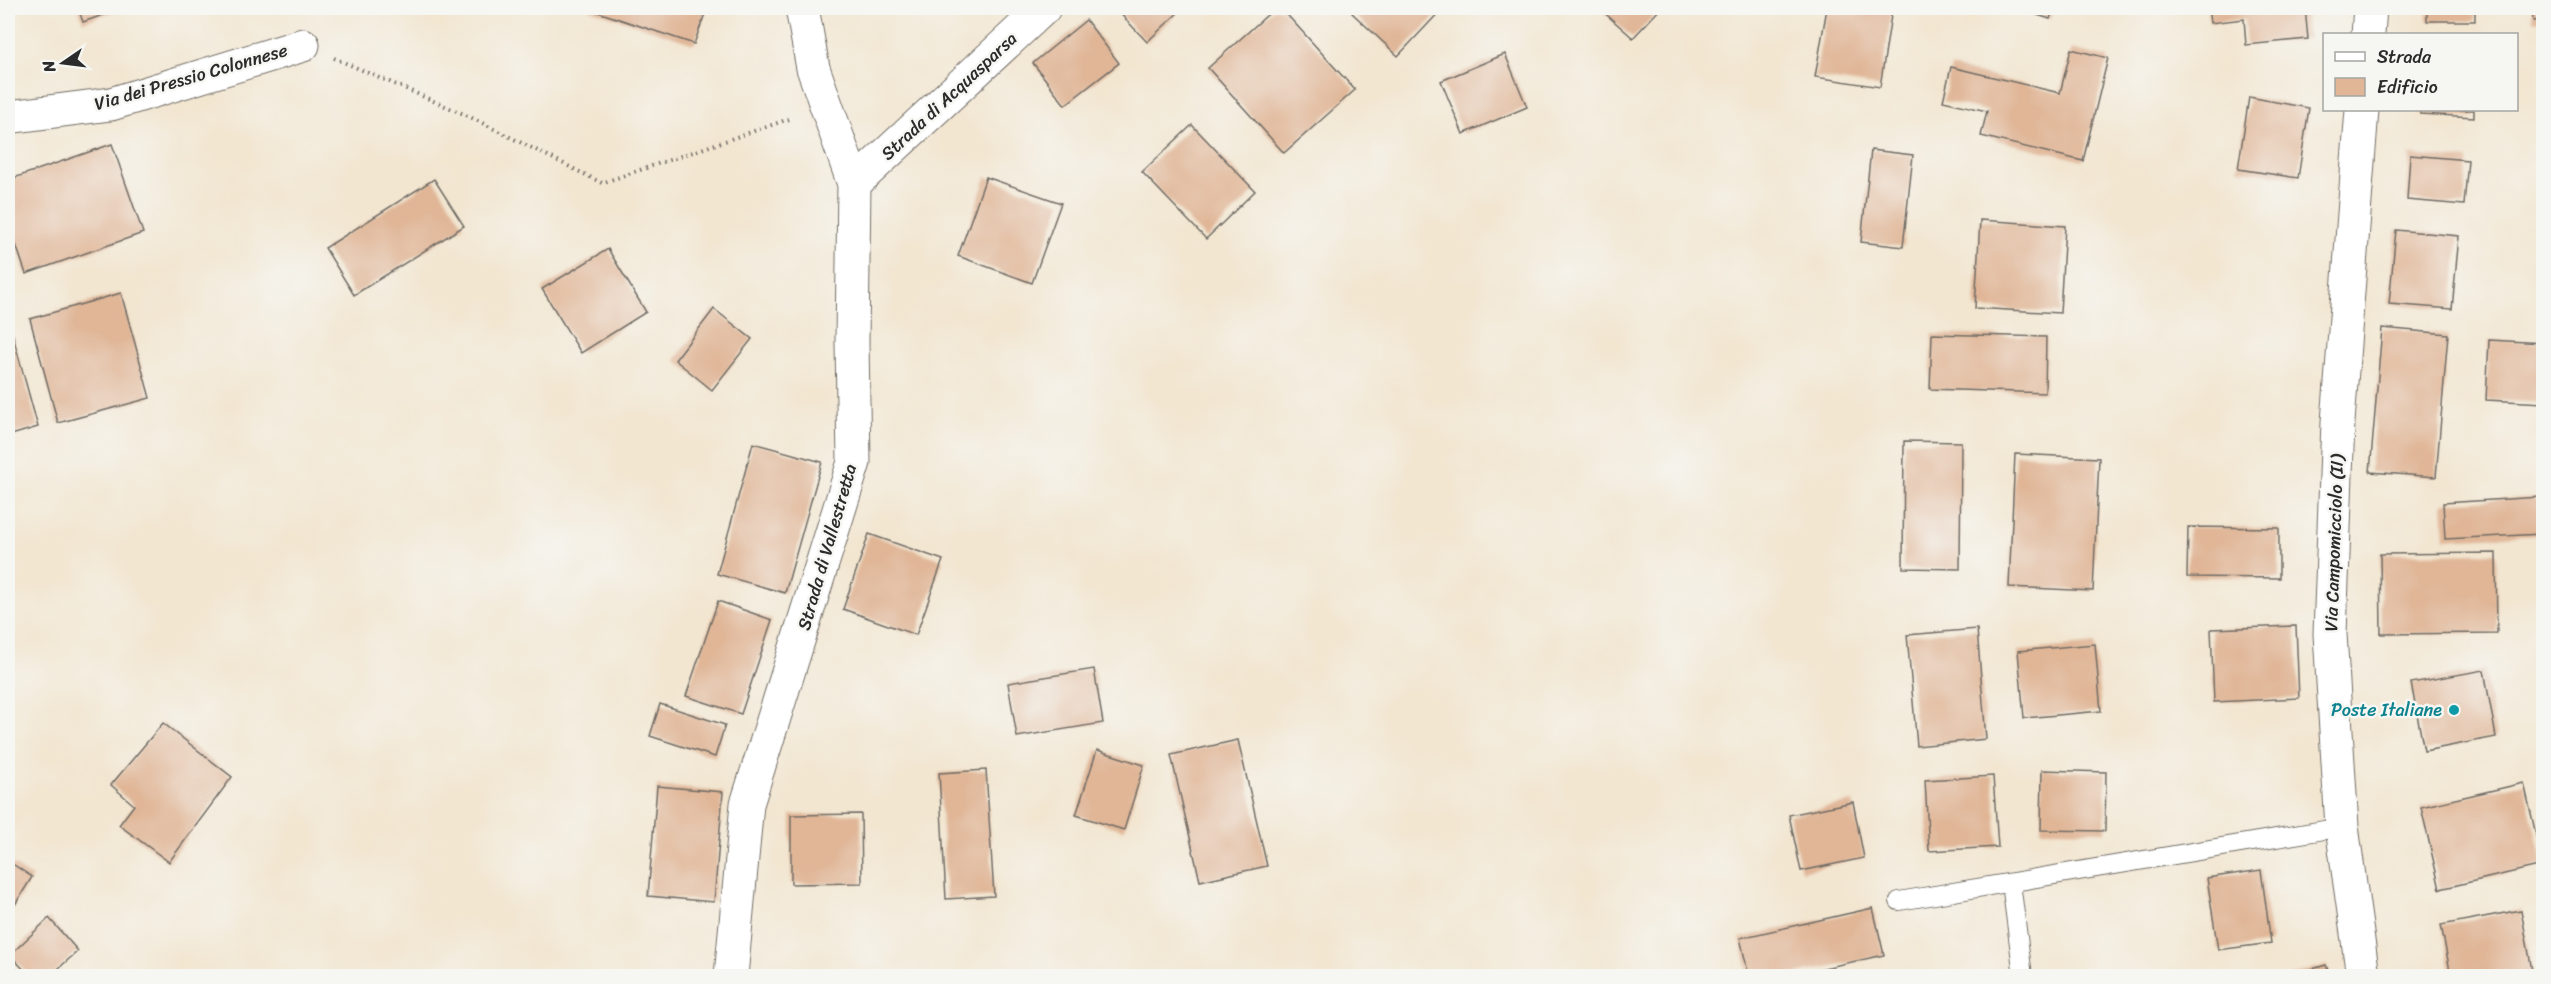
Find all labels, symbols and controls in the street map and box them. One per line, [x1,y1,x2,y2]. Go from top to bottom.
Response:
street label: Strada di Acquasparsa [873,24,1025,168]
north arrow [33,33,93,93]
legend [2323,33,2518,111]
street label: Via dei Pressio Colonnese [91,34,291,120]
text: Strada [2377,41,2432,73]
text: N [33,57,65,76]
text: Edificio [2377,71,2438,103]
street label: Via Campomicciolo (II) [2315,452,2353,632]
street label: Strada di Vallestretta [788,460,866,634]
place label: Poste Italiane [2331,694,2442,726]
marker: Poste Italiane [2447,703,2461,717]

